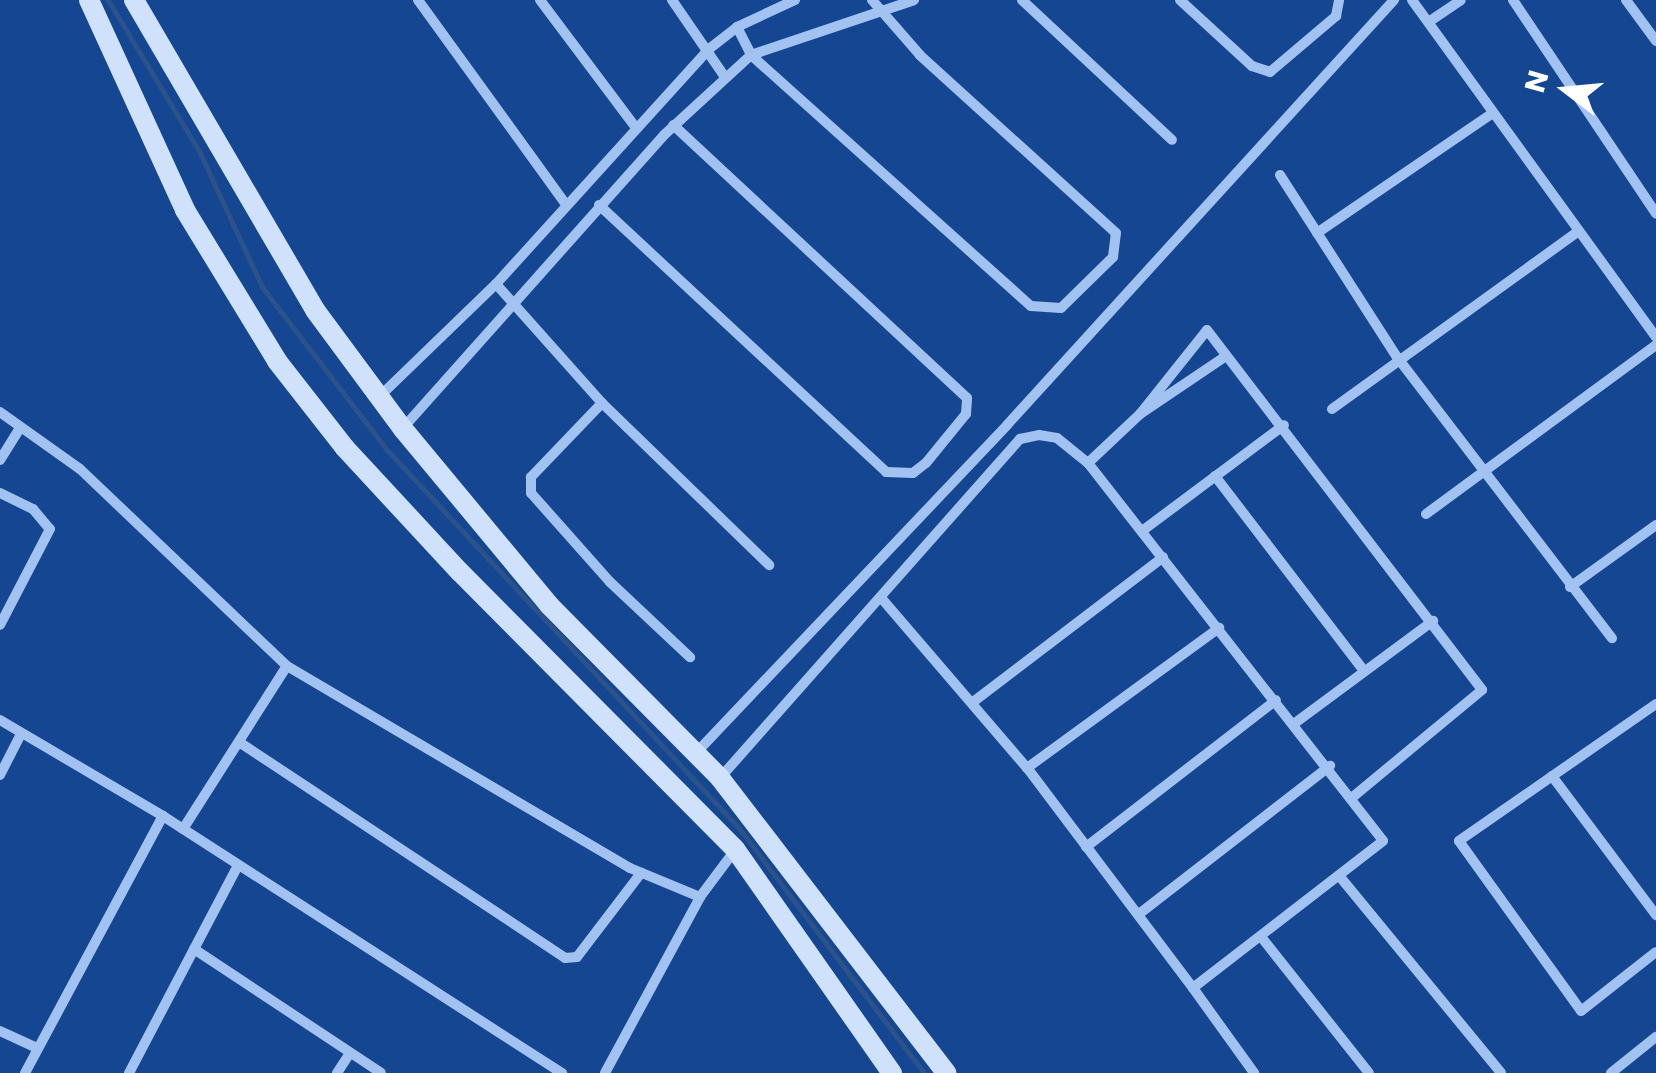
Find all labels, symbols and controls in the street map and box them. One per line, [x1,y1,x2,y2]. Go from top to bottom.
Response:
north arrow [1516,40,1616,140]
text: N [1515,66,1558,97]

